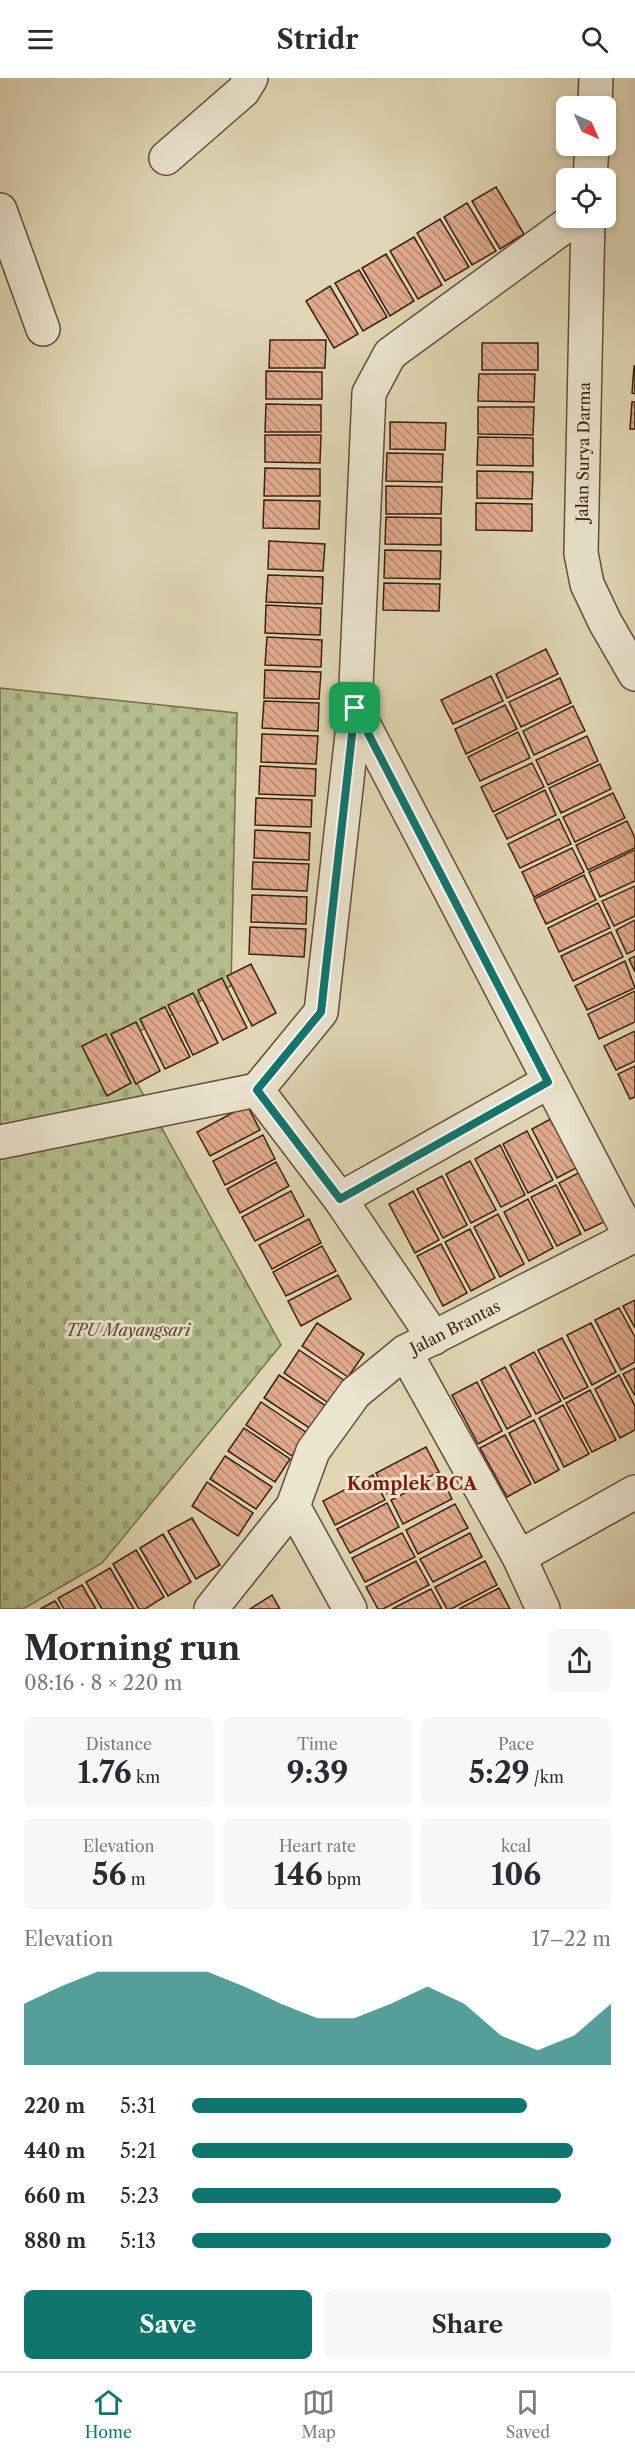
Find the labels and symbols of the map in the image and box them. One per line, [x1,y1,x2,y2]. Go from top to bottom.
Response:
north arrow [556,96,616,156]
street label: Jalan Surya Darma [572,381,594,525]
pin [329,682,380,733]
street label: Jalan Brantas [404,1296,504,1360]
park label: TPU Mayangsari [66,1320,191,1340]
district label: Komplek BCA [347,1473,478,1495]

